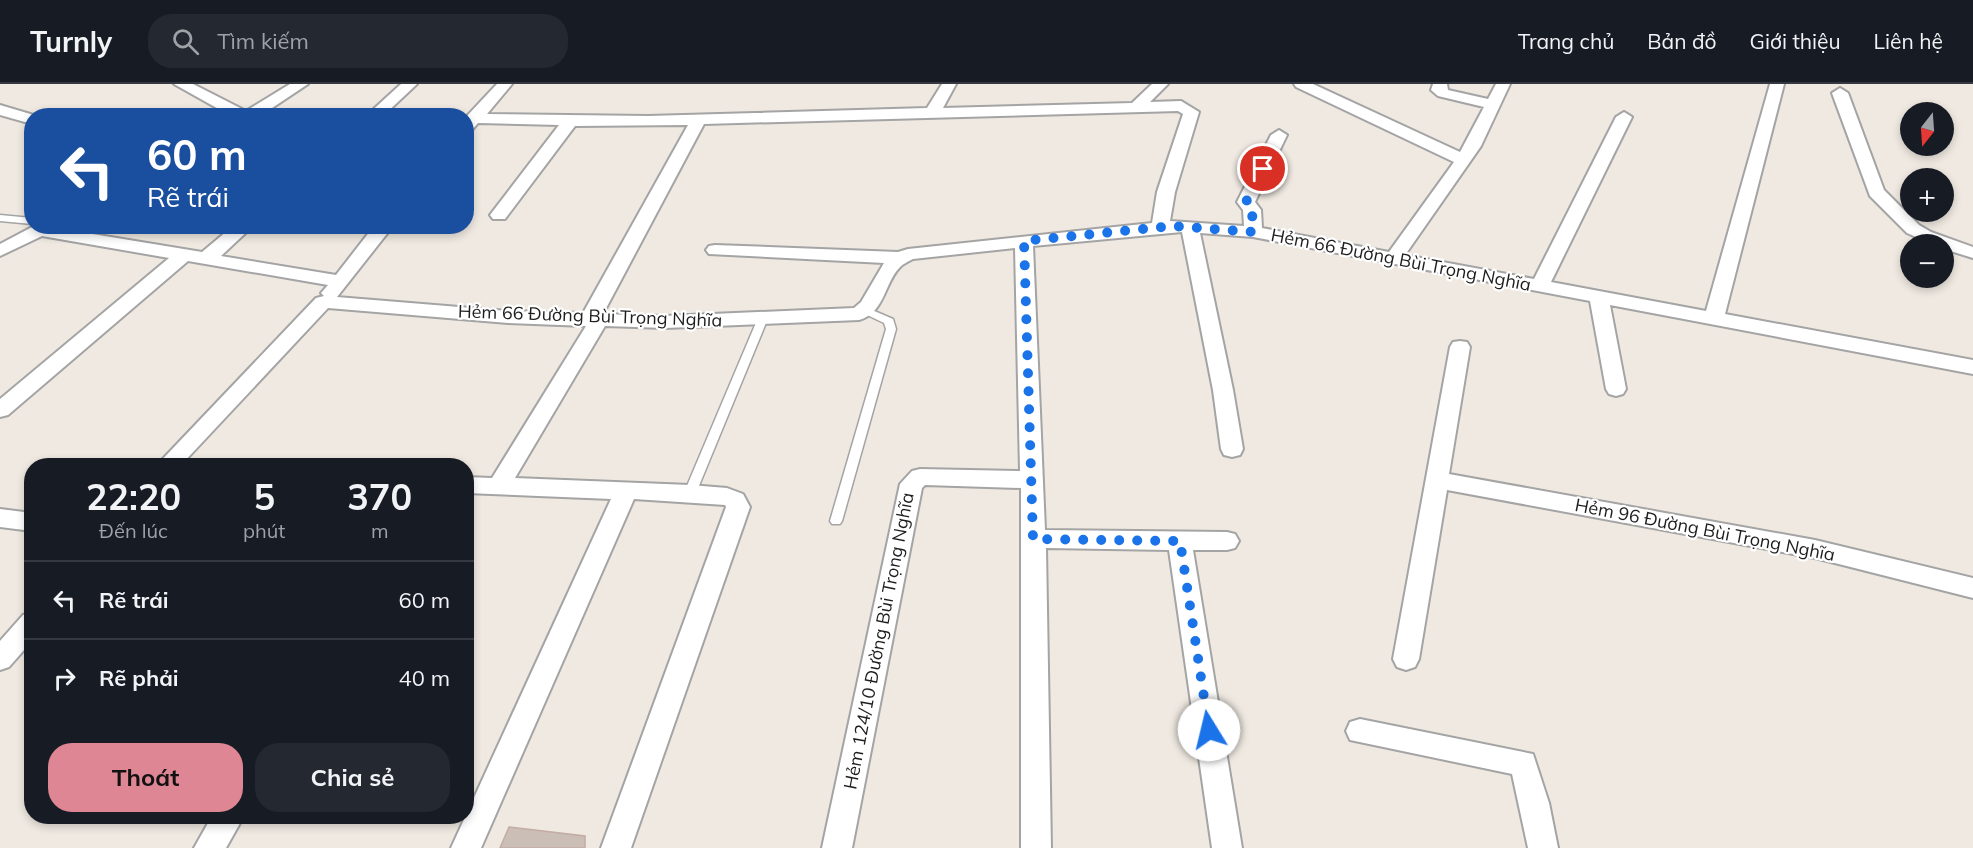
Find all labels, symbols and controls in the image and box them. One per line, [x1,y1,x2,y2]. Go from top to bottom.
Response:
search box [148,14,568,68]
text: Turnly [30,24,112,59]
icon: search [169,25,202,58]
text: Tìm kiếm [217,27,309,55]
text: Trang chủ [1518,28,1614,54]
text: Bản đồ [1647,28,1717,54]
text: Giới thiệu [1750,28,1841,54]
text: Liên hệ [1874,28,1943,54]
north arrow [1900,102,1954,156]
map controls [1900,102,1954,288]
text: 60 m [147,128,247,181]
icon: left [48,132,126,210]
pin [1237,143,1288,194]
icon: arrive [1246,152,1279,185]
button: + [1900,168,1954,222]
text: Rẽ trái [147,180,229,214]
street label: Hẻm 66 Đường Bùi Trọng Nghĩa [1269,223,1533,296]
button: − [1900,234,1954,288]
street label: Hẻm 66 Đường Bùi Trọng Nghĩa [457,299,723,332]
text: 22:20 [86,474,181,519]
text: 5 [253,474,275,519]
text: 370 [347,474,412,519]
street label: Hẻm 124/10 Đường Bùi Trọng Nghĩa [838,490,919,791]
street label: Hẻm 96 Đường Bùi Trọng Nghĩa [1573,493,1837,566]
text: Đến lúc [99,518,168,543]
text: phút [243,518,285,543]
text: m [371,518,388,543]
icon: left [48,584,81,617]
text: Rẽ trái [99,586,169,614]
text: 60 m [399,586,450,614]
icon: right [48,662,81,695]
text: Rẽ phải [99,664,179,692]
text: 40 m [399,664,450,692]
position arrow [1177,698,1241,762]
button: Thoát [48,743,243,812]
button: Chia sẻ [255,743,450,812]

